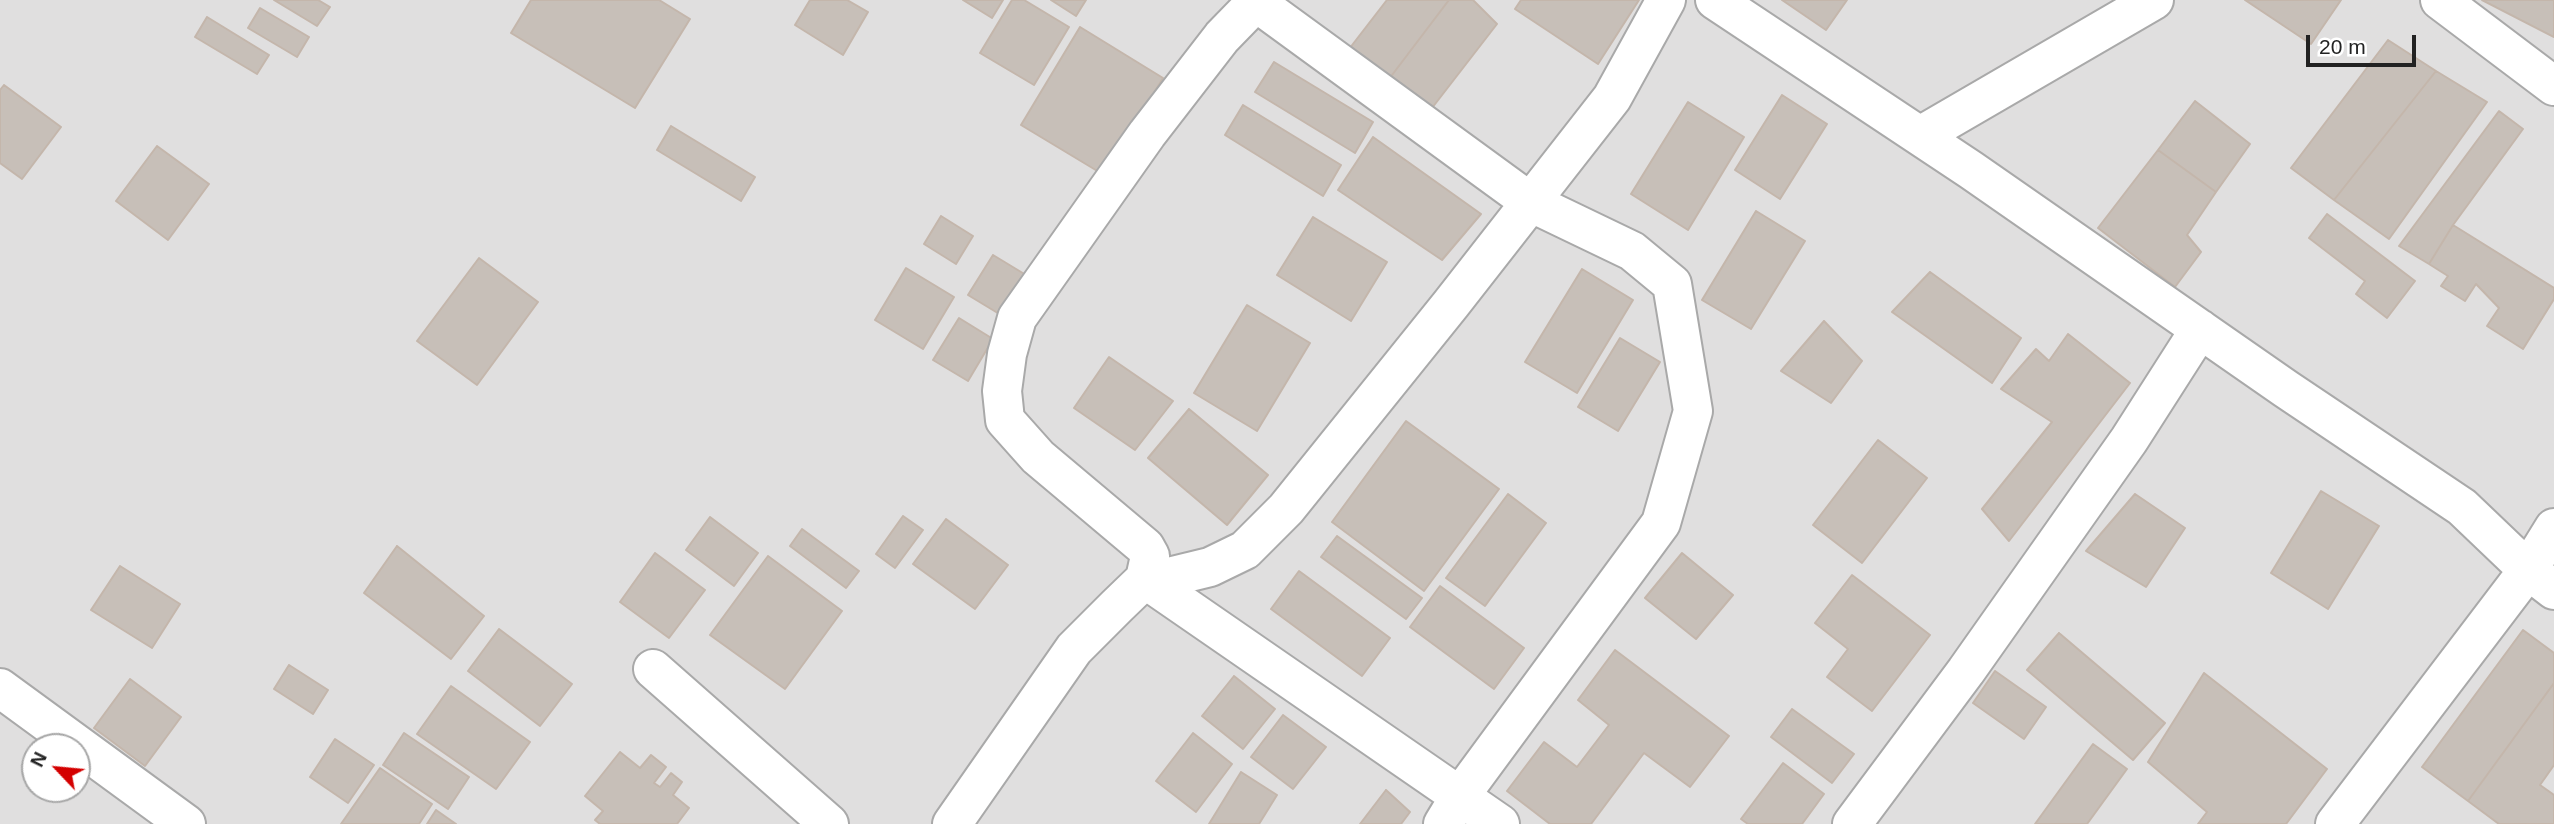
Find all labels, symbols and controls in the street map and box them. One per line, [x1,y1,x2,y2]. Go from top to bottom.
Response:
scale bar [2309,21,2419,65]
text: 20 m [2319,35,2366,58]
north arrow [21,733,91,803]
text: N [26,749,51,770]

